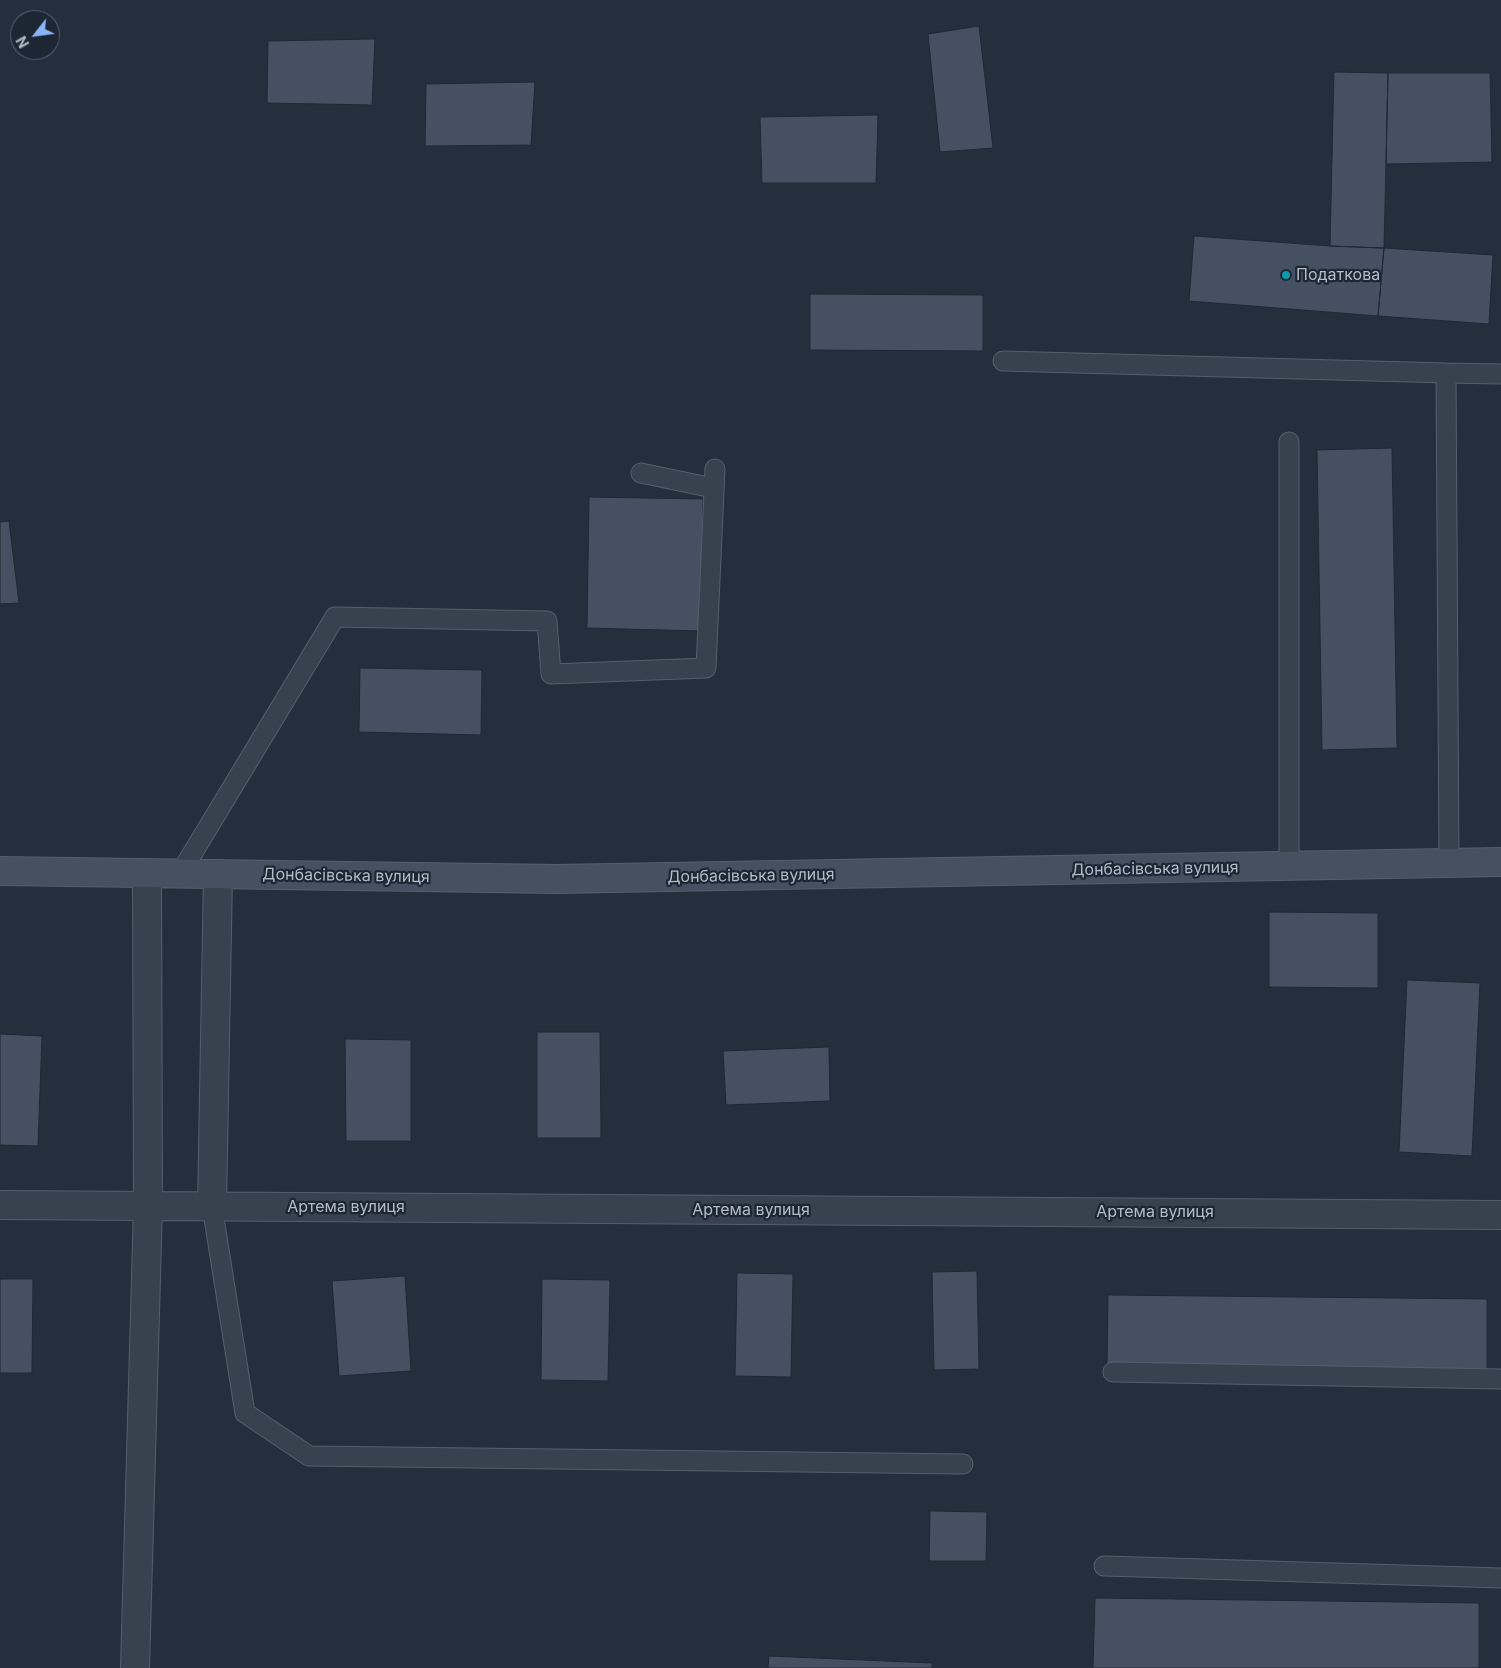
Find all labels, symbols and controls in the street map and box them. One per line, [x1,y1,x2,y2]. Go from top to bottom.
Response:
north arrow [10,10,60,60]
text: N [12,33,32,51]
place label: Податкова [1296,265,1380,285]
marker: Податкова [1280,269,1292,281]
street label: Донбасівська вулиця [1071,858,1239,880]
street label: Донбасівська вулиця [262,865,430,887]
street label: Донбасівська вулиця [667,865,835,887]
street label: Артема вулиця [287,1197,405,1217]
street label: Артема вулиця [692,1200,810,1220]
street label: Артема вулиця [1096,1202,1214,1222]

